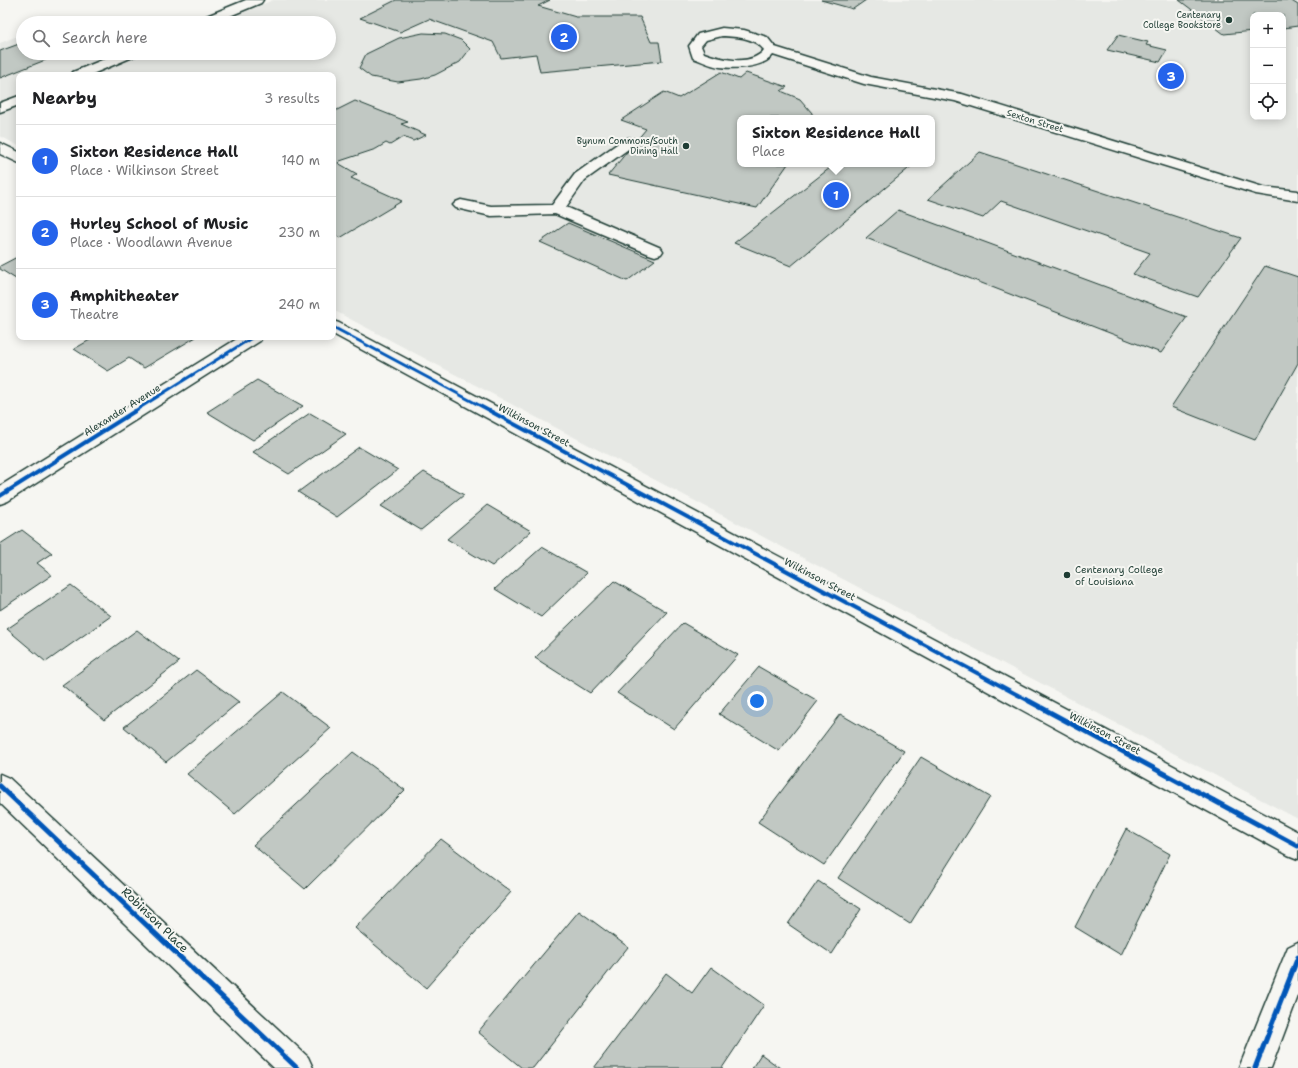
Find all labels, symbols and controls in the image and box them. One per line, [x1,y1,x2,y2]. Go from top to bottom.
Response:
place label: Centenary College Bookstore [1143,9,1221,31]
map controls [1250,12,1286,120]
button: + [1250,12,1286,48]
marker: Centenary College Bookstore [1224,15,1234,25]
search box [16,16,336,60]
pin: 2 [551,22,577,52]
icon: search [30,27,52,49]
text: Search here [62,28,148,48]
button: − [1250,48,1286,84]
pin: 3 [1158,61,1184,91]
button: locate [1250,84,1286,120]
text: Nearby [32,87,97,109]
text: 3 results [264,90,320,107]
street label: Sexton Street [1005,107,1065,135]
popup [737,115,935,167]
text: Sixton Residence Hall [752,123,920,143]
place label: Bynum Commons/South Dining Hall [577,135,678,157]
marker: Bynum Commons/South Dining Hall [681,141,691,151]
text: Sixton Residence Hall [70,142,238,162]
text: Place [752,143,785,160]
text: 1 [42,152,48,169]
text: 140 m [281,152,320,169]
text: Place · Wilkinson Street [70,162,219,179]
pin: 1 [823,180,849,210]
text: Hurley School of Music [70,214,248,234]
text: 2 [40,224,50,241]
text: 230 m [278,224,320,241]
text: Place · Woodlawn Avenue [70,234,233,251]
text: Amphitheater [70,286,179,306]
text: 3 [40,296,50,313]
text: 240 m [278,296,320,313]
text: Theatre [70,306,119,323]
street label: Alexander Avenue [81,381,163,439]
street label: Wilkinson Street [496,401,572,449]
street label: Wilkinson Street [782,555,858,603]
place label: Centenary College of Louisiana [1075,563,1163,588]
marker: Centenary College of Louisiana [1062,570,1072,580]
your location [747,691,767,711]
street label: Wilkinson Street [1067,709,1143,757]
street label: Robinson Place [118,884,192,956]

